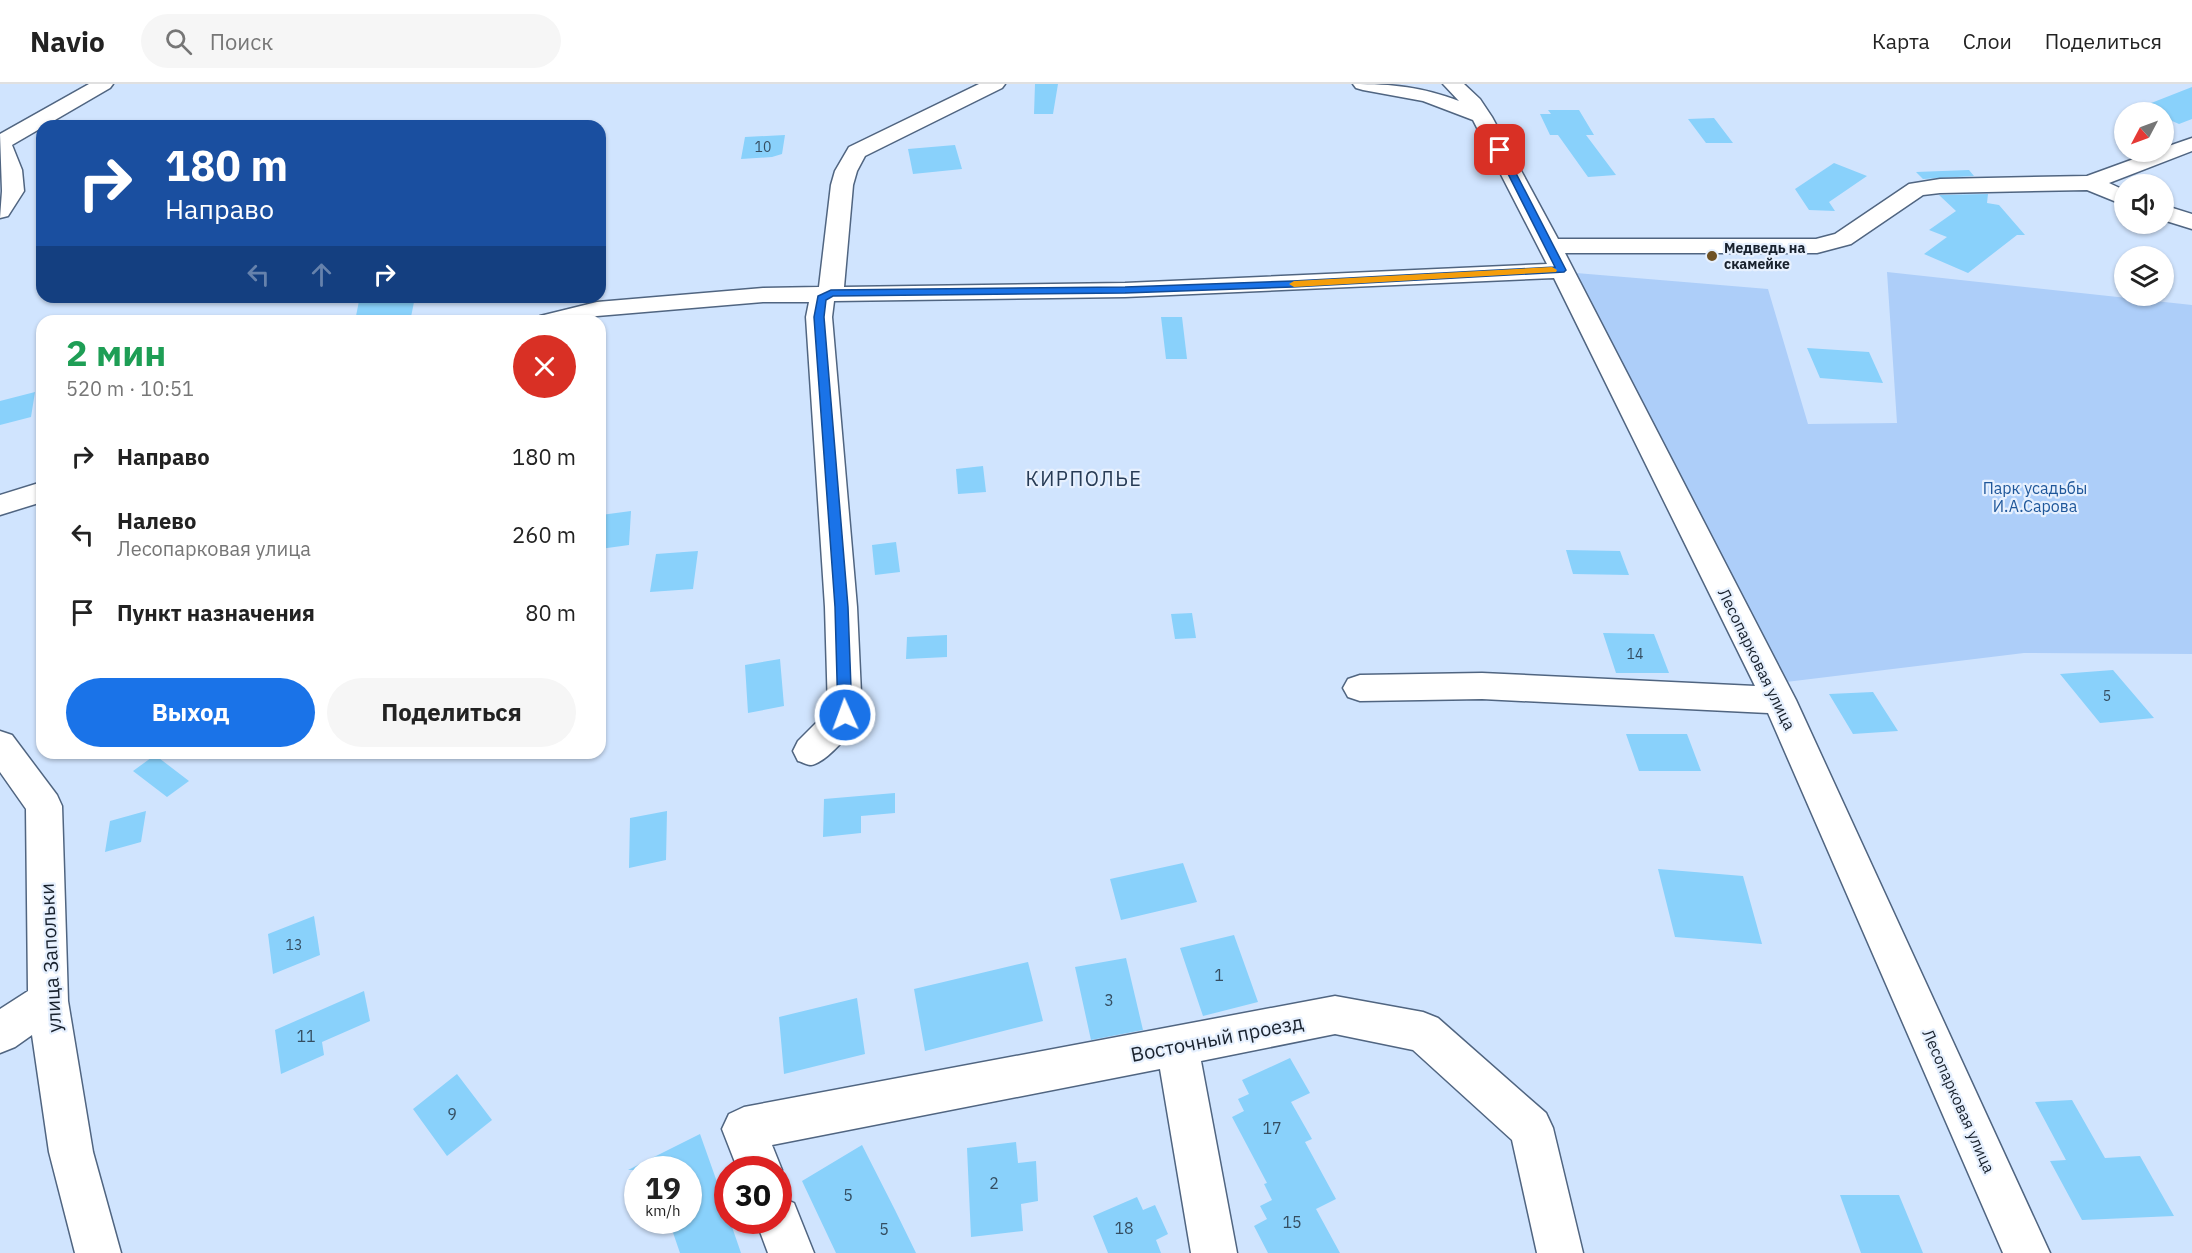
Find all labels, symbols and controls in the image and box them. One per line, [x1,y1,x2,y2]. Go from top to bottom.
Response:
search box [141,14,561,68]
text: Navio [30,23,105,60]
icon: search [162,25,195,58]
text: Поиск [210,27,273,56]
text: Карта [1872,27,1930,55]
text: Слои [1963,27,2012,55]
text: Поделиться [2045,27,2162,55]
north arrow [2114,102,2174,162]
map controls [2114,102,2174,306]
pin [1474,124,1525,175]
icon: arrive [1483,133,1516,166]
text: 180 m [165,138,288,193]
house number: 10 [755,138,771,156]
icon: right [66,144,144,222]
button: sound [2114,174,2174,234]
text: Направо [165,191,274,226]
place label: Медведь на скамейке [1724,239,1805,273]
button: layers [2114,246,2174,306]
marker: Медведь на скамейке [1705,249,1719,263]
icon: left [242,258,275,291]
icon: ahead [305,258,338,291]
icon: right [368,258,401,291]
text: 2 мин [66,329,166,376]
button: close [513,335,576,398]
text: 520 m · 10:51 [66,375,194,402]
icon: right [66,440,99,473]
text: Направо [117,442,210,471]
text: 180 m [512,442,576,471]
district label: КИРПОЛЬЕ [1025,465,1143,492]
park label: Парк усадьбы И.А.Сарова [1983,478,2087,516]
text: Налево [117,506,196,535]
icon: left [66,518,99,551]
text: 260 m [512,520,576,549]
text: Лесопарковая улица [117,535,311,562]
street label: Лесопарковая улица [1714,585,1800,734]
icon: arrive [66,596,99,629]
text: Пункт назначения [117,598,315,627]
text: 80 m [525,598,576,627]
house number: 14 [1627,645,1643,663]
button: Выход [66,678,315,747]
button: Поделиться [327,678,576,747]
position arrow [813,683,877,747]
house number: 5 [2103,687,2111,705]
street label: улица Запольки [33,883,67,1033]
house number: 13 [286,936,302,954]
house number: 1 [1214,965,1224,985]
house number: 3 [1104,990,1114,1010]
street label: Восточный проезд [1128,1008,1306,1068]
house number: 11 [296,1026,316,1046]
street label: Лесопарковая улица [1918,1026,2000,1176]
house number: 9 [447,1104,457,1124]
house number: 17 [1262,1118,1282,1138]
speed limit sign: 30 [714,1156,792,1234]
text: 19 [645,1168,681,1207]
house number: 2 [989,1173,999,1193]
house number: 5 [843,1185,853,1205]
text: km/h [645,1201,681,1220]
house number: 15 [1282,1212,1302,1232]
house number: 18 [1114,1218,1134,1238]
house number: 5 [879,1219,889,1239]

